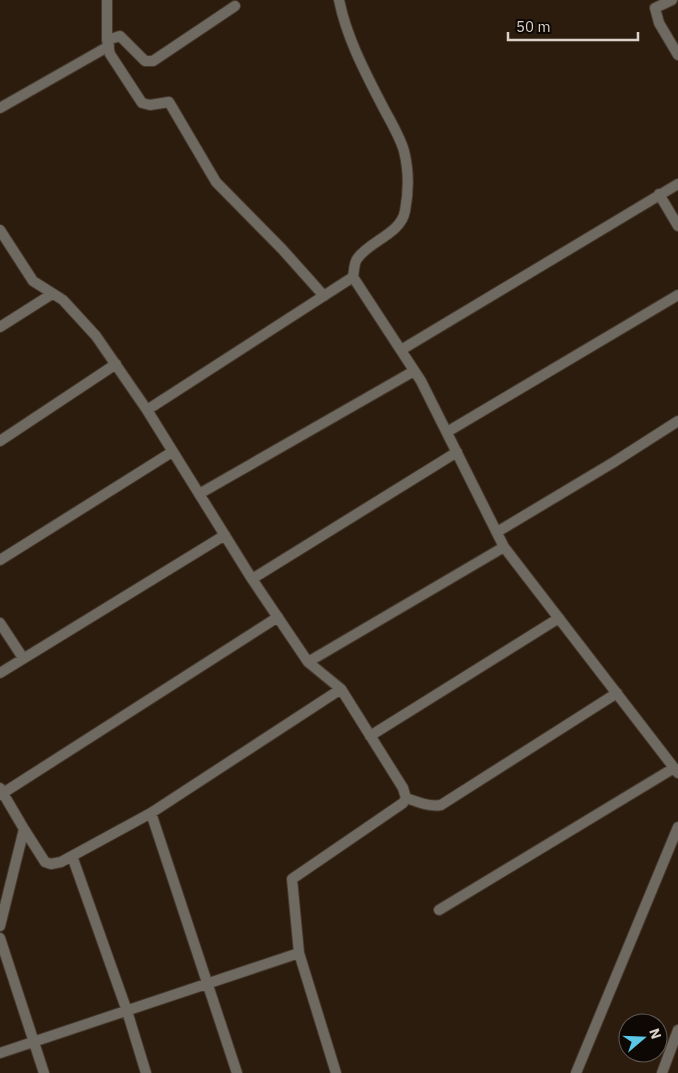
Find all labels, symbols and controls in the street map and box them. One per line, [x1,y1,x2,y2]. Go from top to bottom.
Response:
scale bar [508,10,638,42]
text: 50 m [516,17,551,36]
north arrow [618,1013,668,1063]
text: N [645,1026,665,1041]

